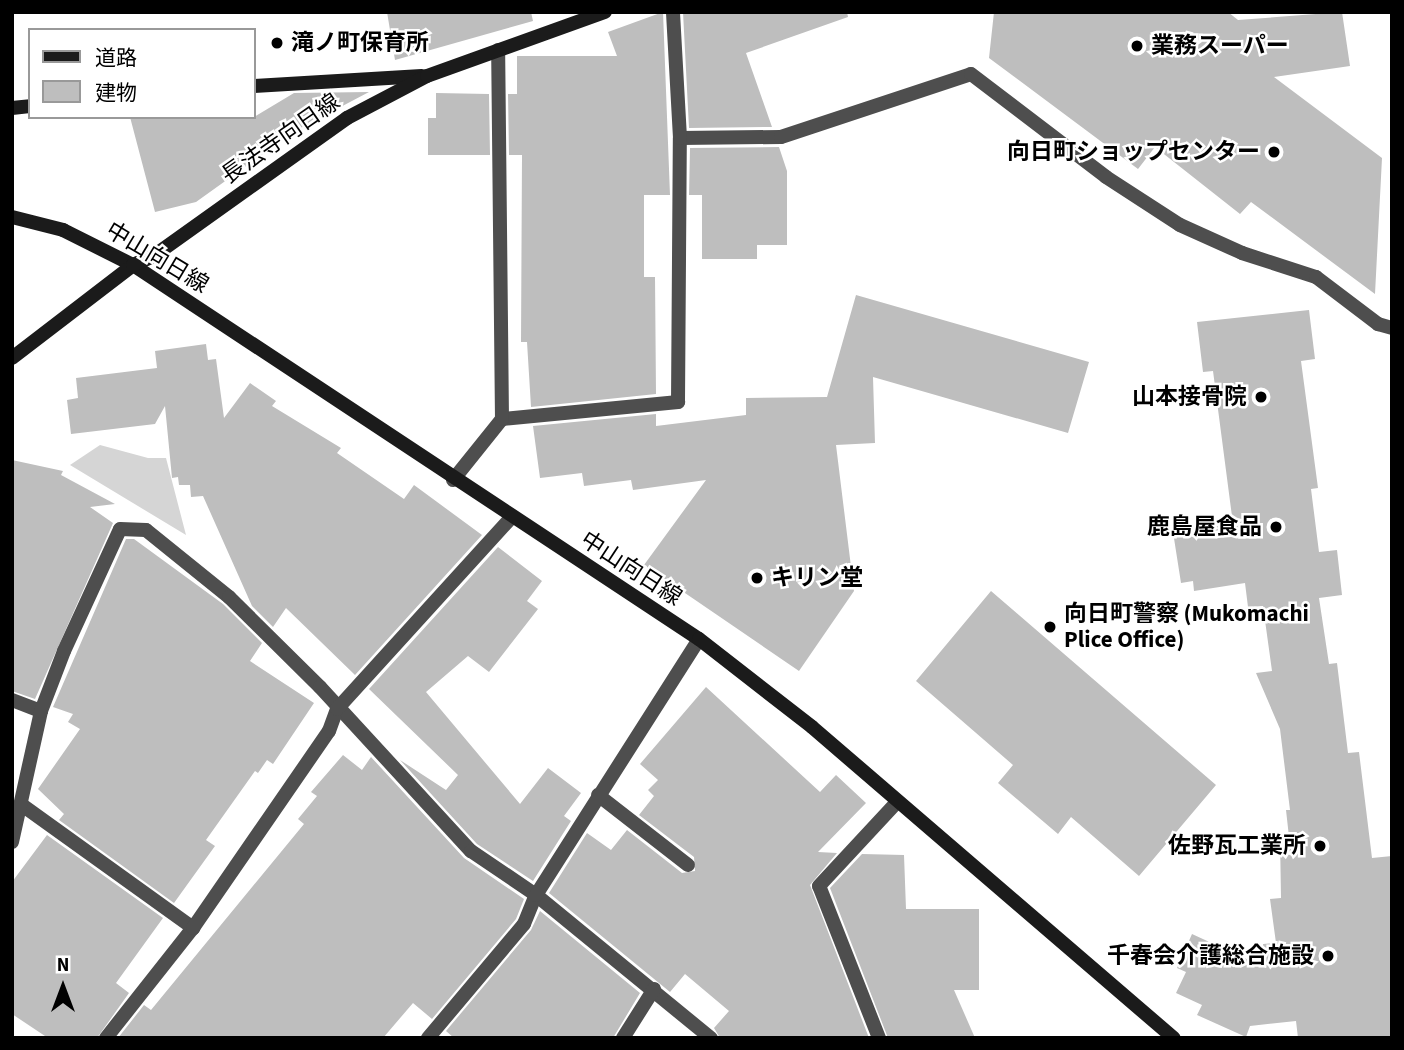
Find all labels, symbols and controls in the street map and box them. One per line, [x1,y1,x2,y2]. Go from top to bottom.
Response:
legend [28,28,256,119]
place label: 滝ノ町保育所 [291,29,429,57]
place label: 業務スーパー [1151,32,1289,60]
marker: 滝ノ町保育所 [269,35,285,51]
marker: 業務スーパー [1129,38,1145,54]
text: 道路 [95,43,137,73]
text: 建物 [95,78,137,108]
street label: 長法寺向日線 [217,88,345,190]
place label: 向日町ショップセンター [1007,138,1260,166]
marker: 向日町ショップセンター [1266,144,1282,160]
street label: 中山向日線 [101,217,213,299]
place label: 山本接骨院 [1132,383,1247,411]
marker: 山本接骨院 [1253,389,1269,405]
place label: 鹿島屋食品 [1147,513,1262,541]
marker: 鹿島屋食品 [1268,519,1284,535]
street label: 中山向日線 [575,526,687,612]
place label: キリン堂 [771,564,863,592]
marker: キリン堂 [749,570,765,586]
place label: 向日町警察 (Mukomachi Plice Office) [1064,600,1309,654]
marker: 向日町警察 (Mukomachi Plice Office) [1042,619,1058,635]
place label: 佐野瓦工業所 [1168,832,1306,860]
marker: 佐野瓦工業所 [1312,838,1328,854]
place label: 千春会介護総合施設 [1107,942,1314,970]
marker: 千春会介護総合施設 [1320,948,1336,964]
north arrow [28,952,98,1022]
text: N [57,952,69,979]

